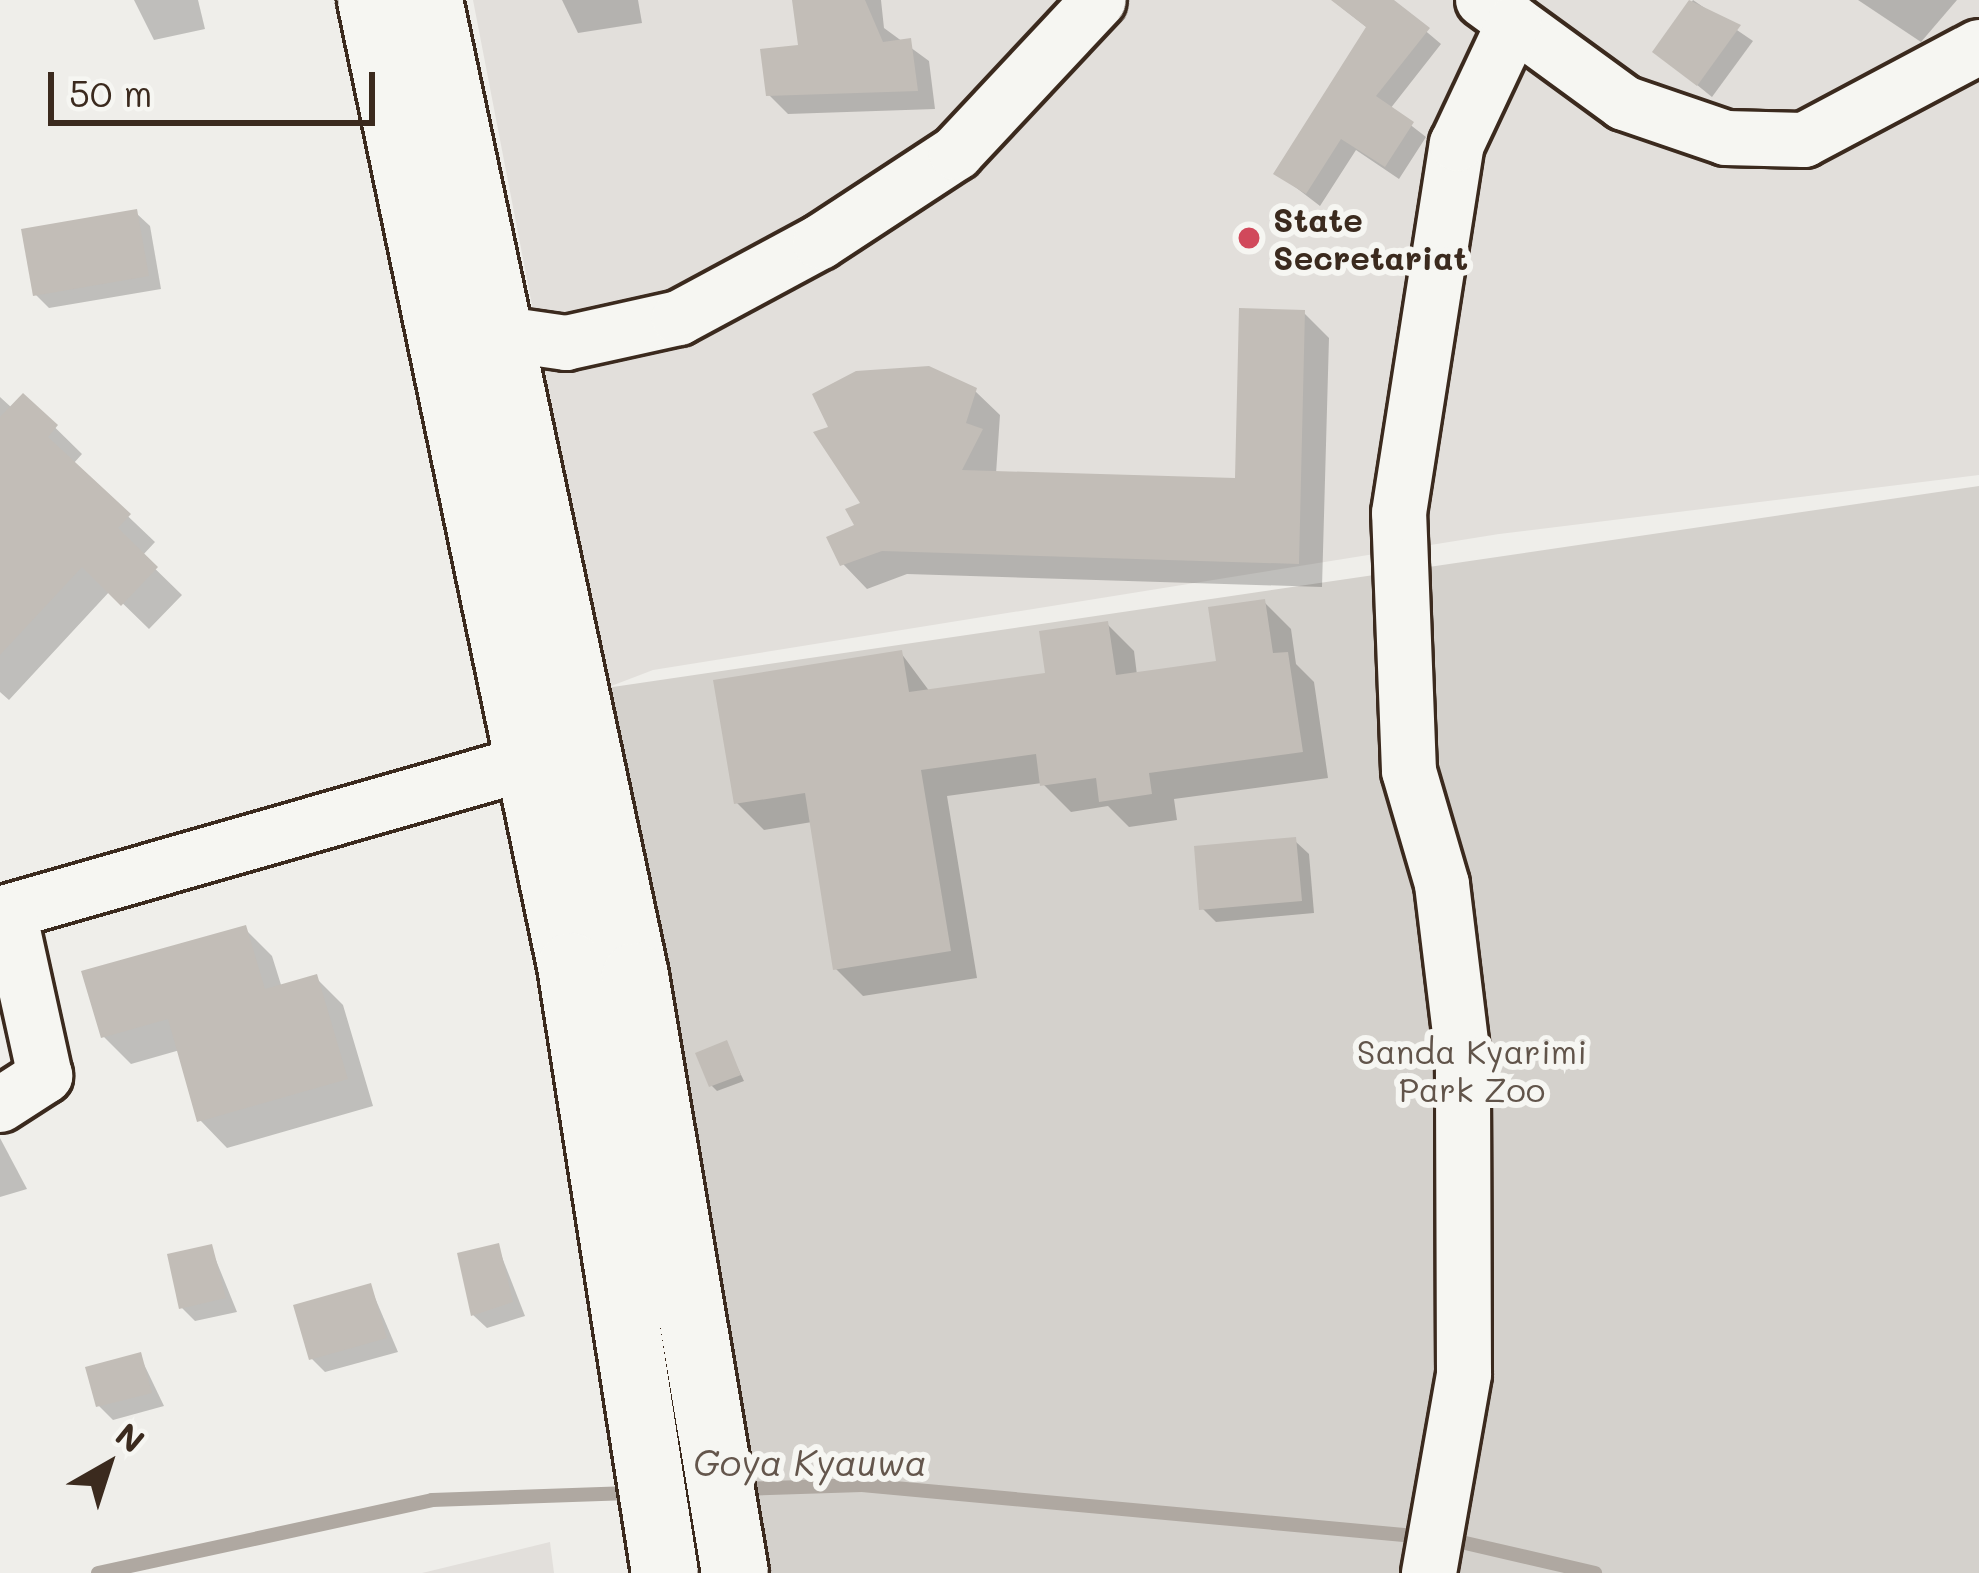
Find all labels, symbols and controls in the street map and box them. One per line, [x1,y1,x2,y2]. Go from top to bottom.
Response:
scale bar [54,48,381,122]
text: 50 m [69,69,152,116]
place label: State Secretariat [1273,199,1468,277]
marker: State Secretariat [1236,225,1262,251]
park label: Sanda Kyarimi Park Zoo [1357,1031,1587,1109]
north arrow [48,1405,168,1525]
text: N [108,1412,154,1461]
water label: Goya Kyauwa [693,1440,927,1484]

